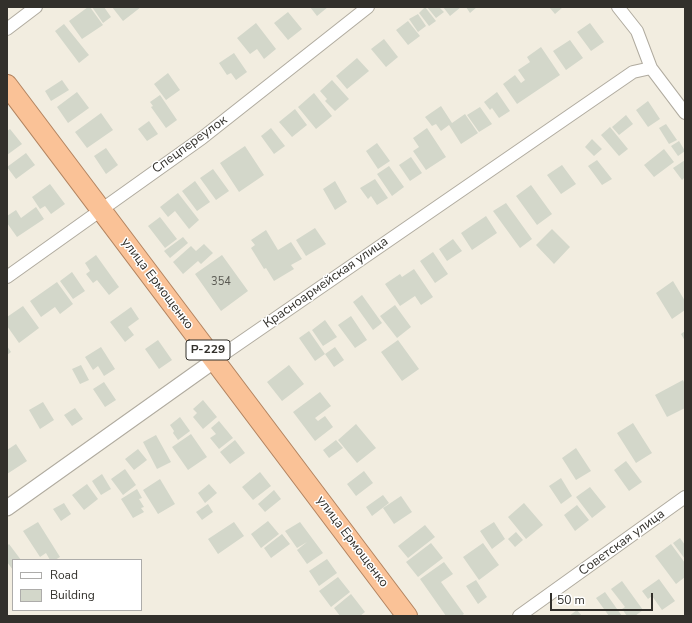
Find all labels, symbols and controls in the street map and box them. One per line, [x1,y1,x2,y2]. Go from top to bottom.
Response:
street label: Спецпереулок [150,113,230,177]
street label: Красноармейская улица [261,234,391,332]
street label: улица Ермощенко [118,235,196,333]
house number: 354 [211,275,231,289]
road number: Р-229 [186,340,230,360]
street label: улица Ермощенко [313,493,391,591]
street label: Советская улица [576,507,668,579]
legend [12,559,142,611]
text: Road [50,567,78,583]
scale bar [552,585,655,611]
text: Building [50,587,95,603]
text: 50 m [557,592,585,608]

